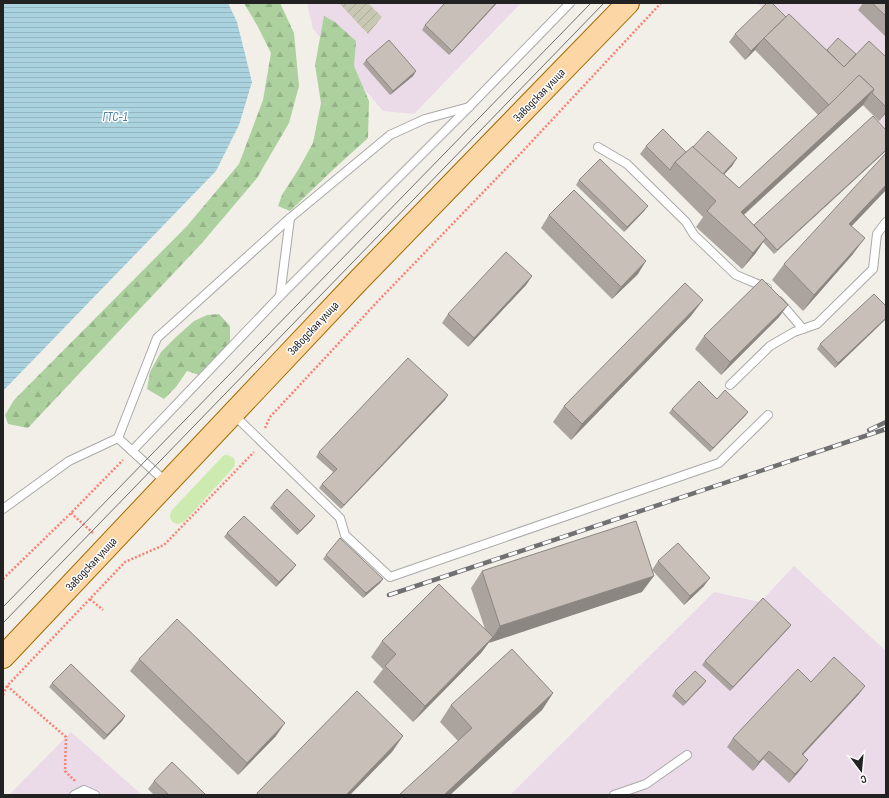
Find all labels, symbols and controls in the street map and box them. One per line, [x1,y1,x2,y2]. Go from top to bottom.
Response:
street label: Заводская улица [510,65,569,125]
water label: ГТС-1 [103,109,128,125]
street label: Заводская улица [284,298,343,359]
street label: Заводская улица [62,534,121,595]
north arrow [841,750,881,790]
text: С [859,772,868,786]

